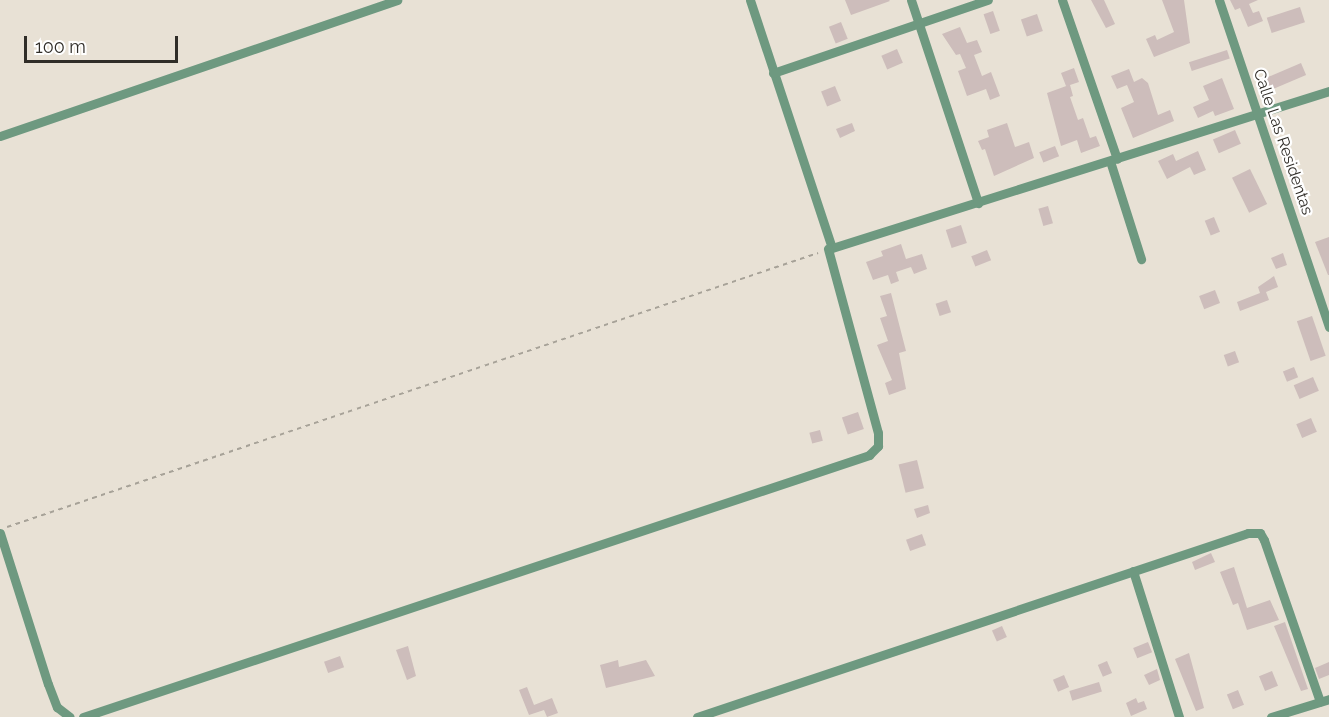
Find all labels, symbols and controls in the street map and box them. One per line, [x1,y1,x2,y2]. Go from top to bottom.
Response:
scale bar [27,24,182,62]
text: 100 m [35,36,86,57]
street label: Calle Las Residentas [1249,67,1317,217]

